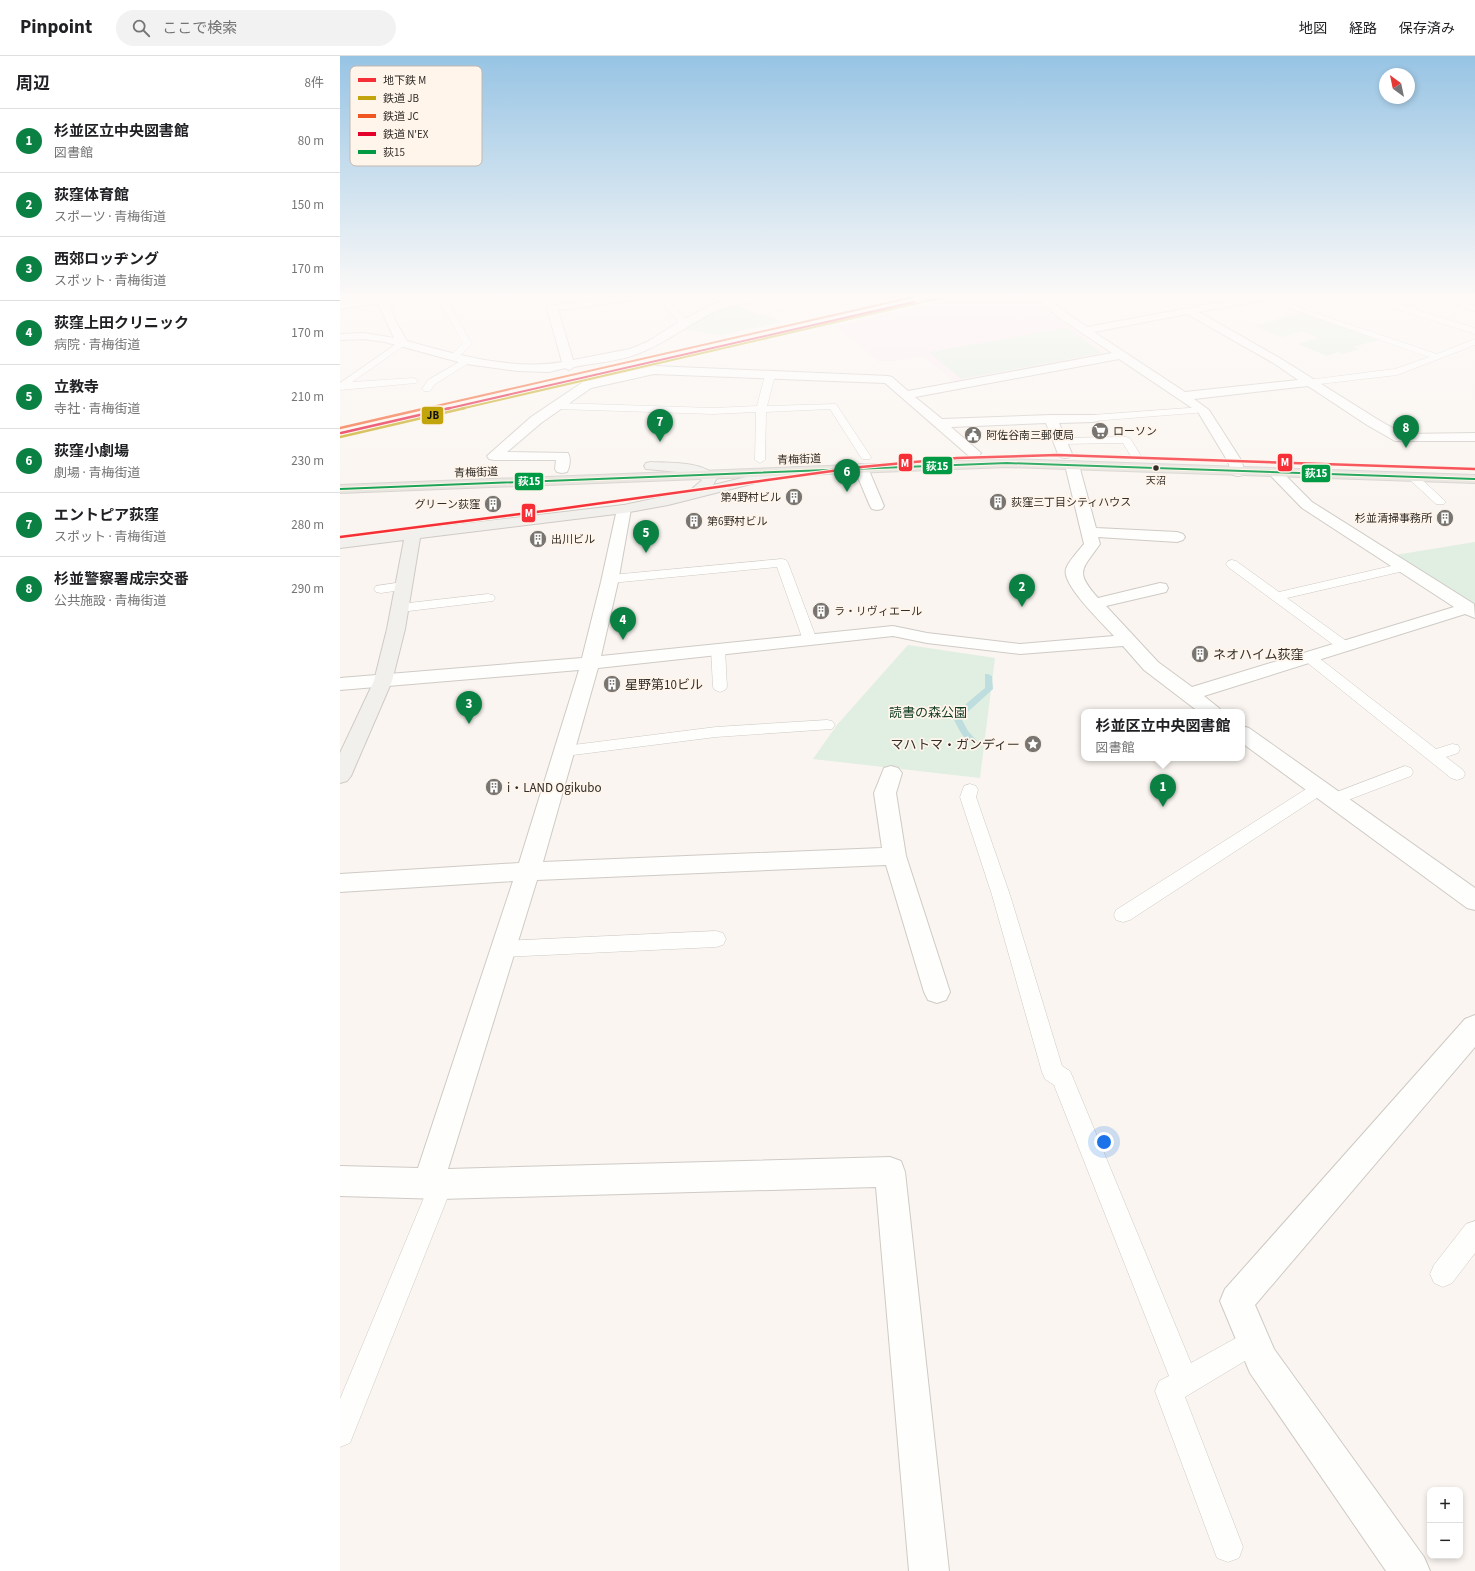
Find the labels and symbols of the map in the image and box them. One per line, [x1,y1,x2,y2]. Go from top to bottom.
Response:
legend [350,66,482,166]
north arrow [1379,68,1415,104]
text: 地下鉄 M [383,73,426,88]
text: 鉄道 JB [383,91,419,106]
text: 鉄道 JC [383,109,419,124]
text: 鉄道 N'EX [383,127,429,142]
text: 荻15 [383,145,405,160]
line badge: JB [421,406,444,425]
text: JB [427,408,439,423]
pin: 7 [647,409,673,442]
pin: 8 [1393,415,1419,448]
supermarket icon: ローソン [1090,421,1110,441]
place label: ローソン [1113,424,1157,439]
public building icon: 阿佐谷南三郵便局 [963,425,983,445]
place label: 阿佐谷南三郵便局 [986,428,1074,443]
street label: 青梅街道 [777,451,821,468]
line badge: M [898,453,913,472]
line badge: M [1277,453,1293,472]
text: M [1281,455,1289,470]
text: M [901,456,909,471]
line badge: 荻15 [922,456,953,475]
pin: 6 [834,459,860,492]
text: 荻15 [926,459,948,474]
marker: 天沼 [1151,463,1161,473]
street label: 青梅街道 [454,464,498,481]
line badge: 荻15 [1301,464,1331,483]
text: 荻15 [1305,466,1327,481]
line badge: 荻15 [514,472,544,491]
text: 荻15 [518,474,540,489]
place label: 天沼 [1146,474,1166,488]
building icon: 第4野村ビル [784,487,804,507]
place label: 第4野村ビル [721,490,781,505]
building icon: 荻窪三丁目シティハウス [988,492,1008,512]
building icon: グリーン荻窪 [483,494,503,514]
place label: 荻窪三丁目シティハウス [1011,495,1131,510]
place label: グリーン荻窪 [415,497,480,512]
line badge: M [521,503,536,523]
text: M [525,506,533,521]
building icon: 杉並清掃事務所 [1435,508,1455,528]
building icon: 第6野村ビル [684,511,704,531]
place label: 杉並清掃事務所 [1355,511,1433,526]
place label: 第6野村ビル [707,514,767,529]
pin: 5 [633,520,659,553]
building icon: 出川ビル [528,529,548,549]
place label: 出川ビル [551,532,595,547]
pin: 2 [1009,574,1035,607]
building icon: ラ・リヴィエール [811,601,831,621]
place label: ラ・リヴィエール [834,604,922,619]
pin: 4 [610,607,636,640]
building icon: ネオハイム荻窪 [1190,644,1210,664]
place label: ネオハイム荻窪 [1213,646,1303,664]
building icon: 星野第10ビル [602,674,622,694]
place label: 星野第10ビル [625,676,703,694]
pin: 3 [456,691,482,724]
park label: 読書の森公園 [889,704,967,722]
place icon: マハトマ・ガンディー [1023,734,1043,754]
place label: マハトマ・ガンディー [891,736,1020,754]
pin: 1 [1150,774,1176,807]
building icon: i・LAND Ogikubo [484,777,504,797]
place label: i・LAND Ogikubo [507,779,602,797]
your location [1094,1132,1114,1152]

